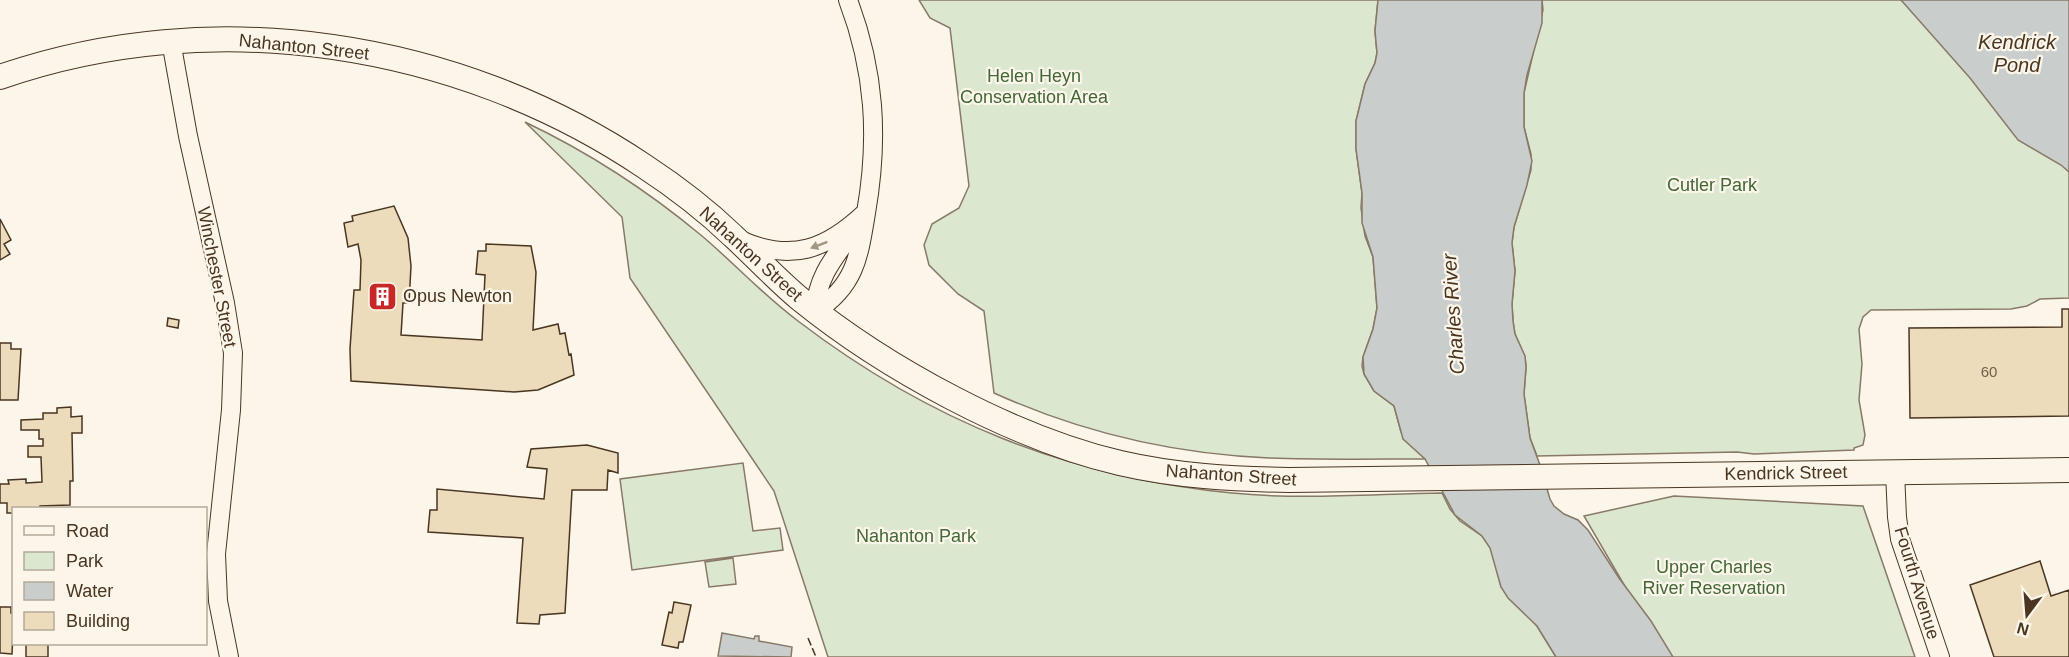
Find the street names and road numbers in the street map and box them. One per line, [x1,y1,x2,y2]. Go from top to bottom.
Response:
street label: Nahanton Street [238,30,370,64]
street label: Nahanton Street [696,203,806,305]
street label: Winchester Street [194,205,240,349]
street label: Nahanton Street [1165,460,1297,490]
street label: Kendrick Street [1724,462,1848,484]
street label: Fourth Avenue [1890,524,1944,642]

